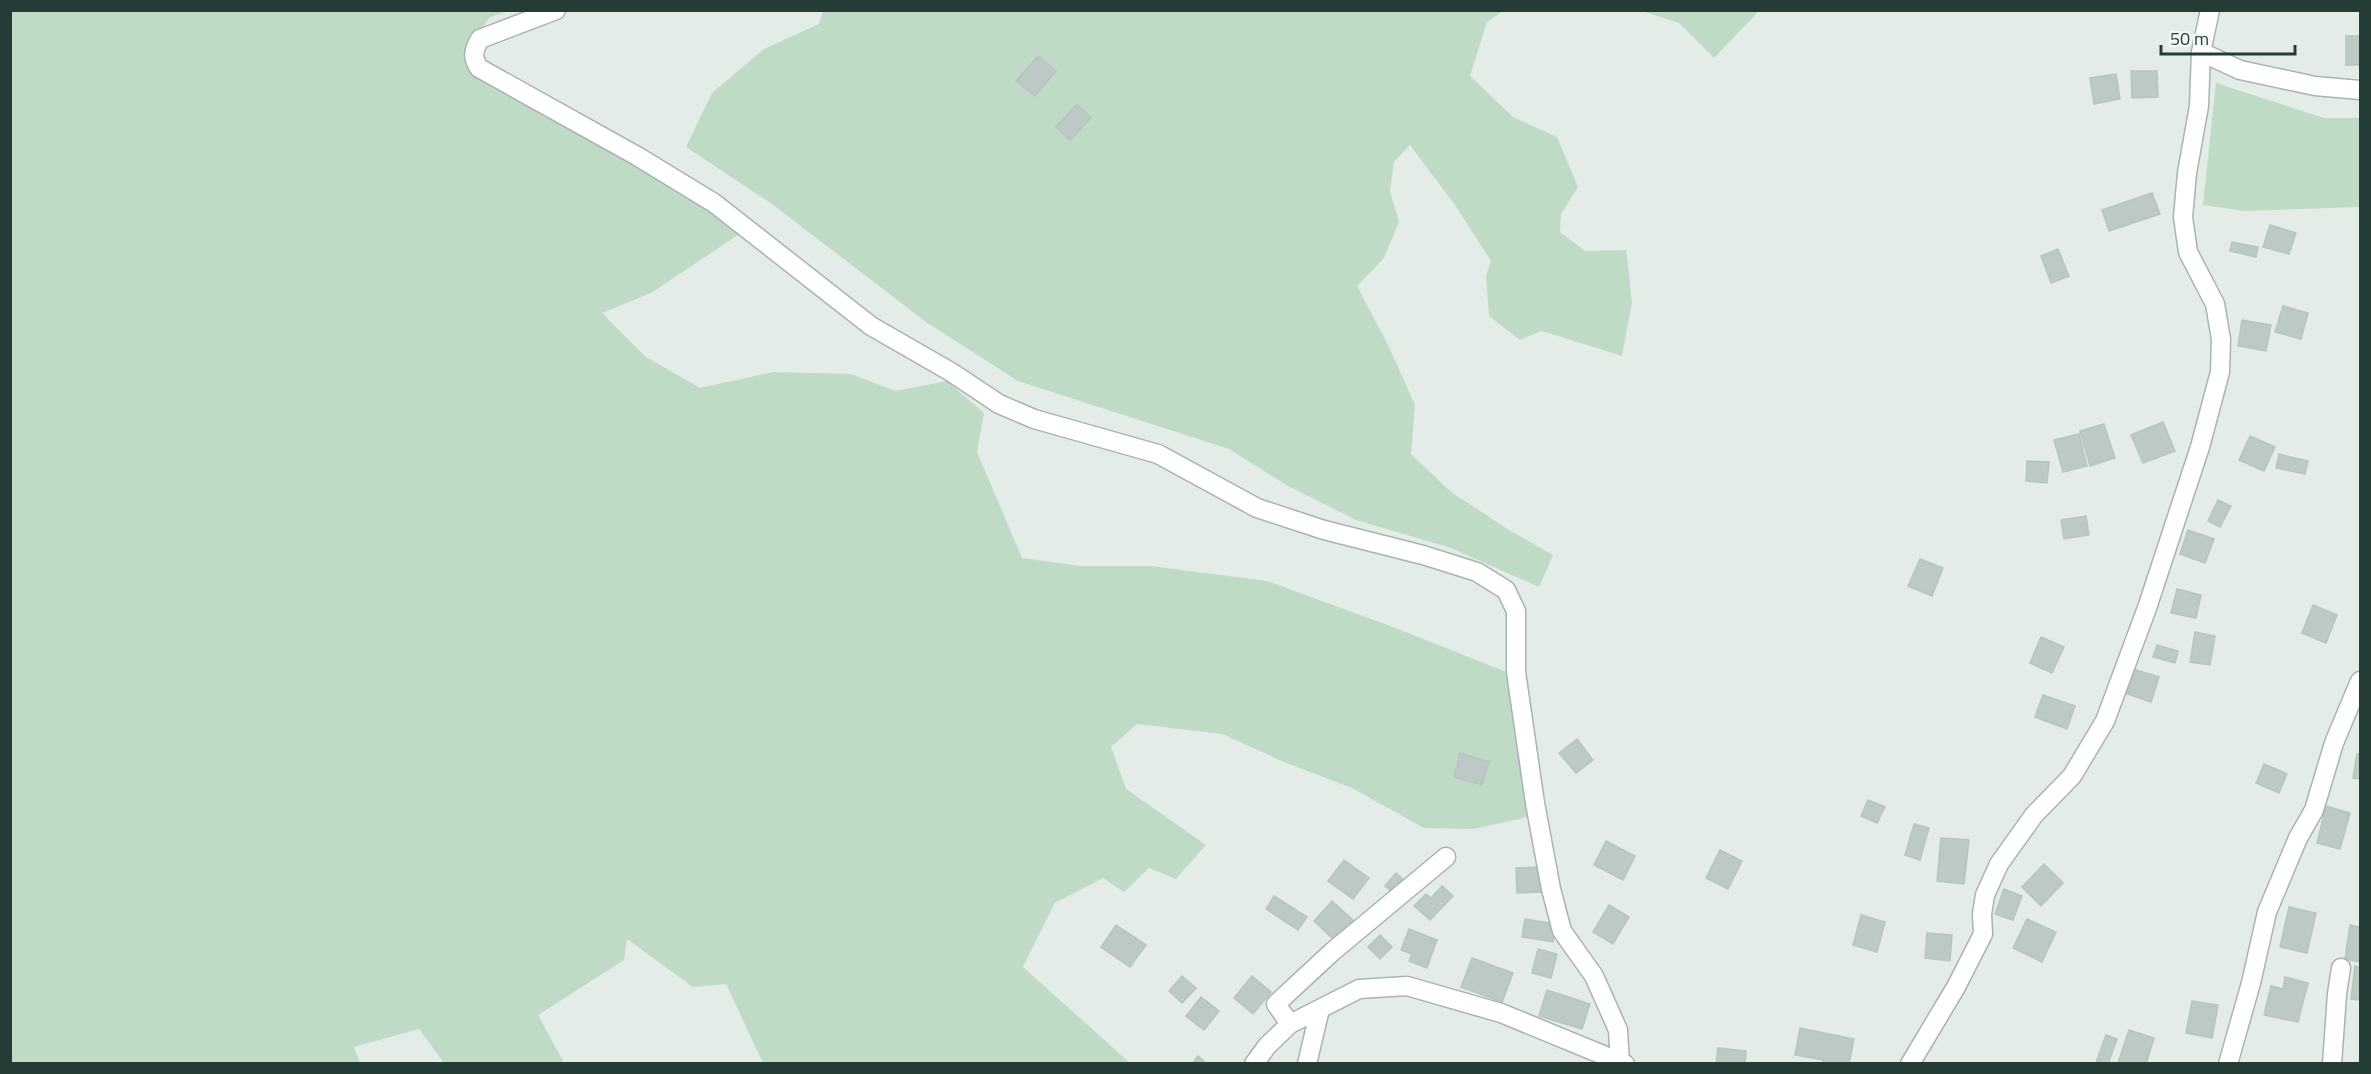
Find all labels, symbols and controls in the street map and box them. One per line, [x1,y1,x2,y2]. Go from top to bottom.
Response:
scale bar [2161,18,2294,56]
text: 50 m [2170,25,2209,52]

